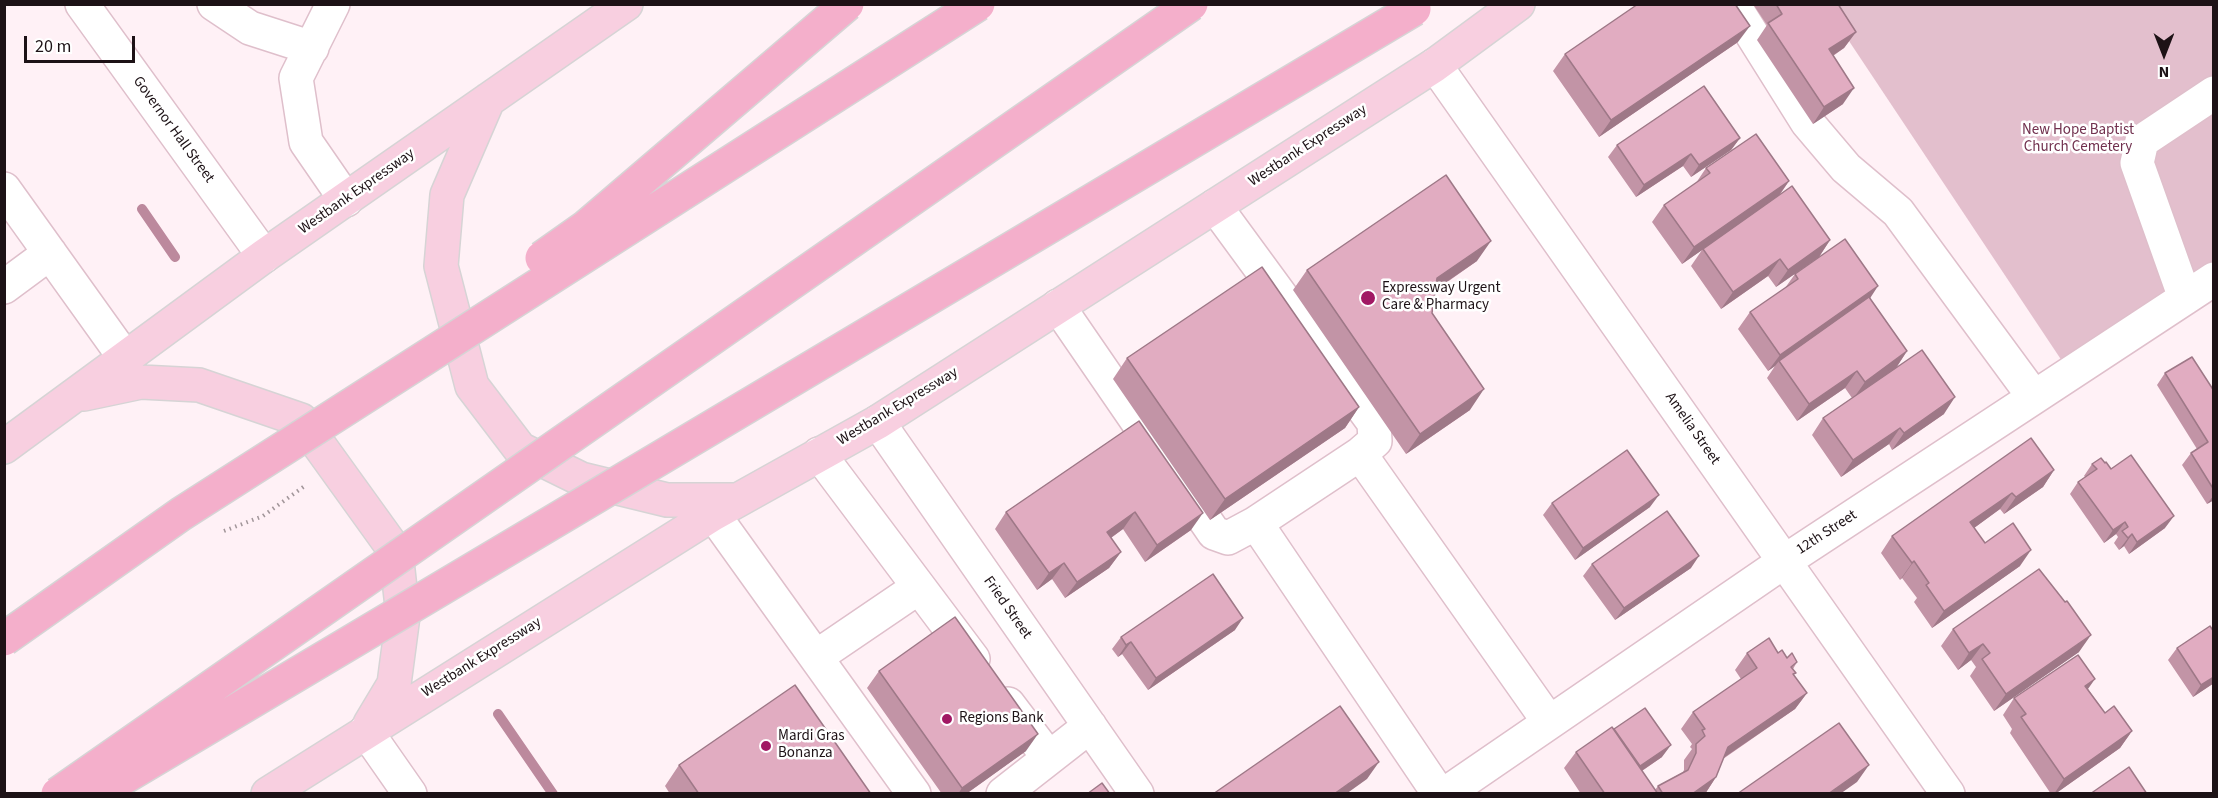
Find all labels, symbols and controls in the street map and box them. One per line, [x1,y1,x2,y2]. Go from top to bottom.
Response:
scale bar [27,24,138,62]
north arrow [2134,24,2194,84]
text: 20 m [35,34,71,59]
text: N [2159,61,2169,83]
street label: Governor Hall Street [128,73,218,187]
street label: Westbank Expressway [1246,101,1370,191]
park label: New Hope Baptist Church Cemetery [2022,122,2134,157]
street label: Westbank Expressway [296,145,418,239]
place label: Expressway Urgent Care & Pharmacy [1382,280,1501,315]
marker: Expressway Urgent Care & Pharmacy [1359,289,1377,307]
street label: Westbank Expressway [835,364,961,450]
street label: Amelia Street [1661,390,1723,468]
street label: 12th Street [1793,507,1861,559]
street label: Fried Street [979,573,1035,643]
street label: Westbank Expressway [419,614,545,702]
place label: Regions Bank [959,710,1044,728]
marker: Regions Bank [940,712,954,726]
place label: Mardi Gras Bonanza [778,728,844,763]
marker: Mardi Gras Bonanza [759,739,773,753]

